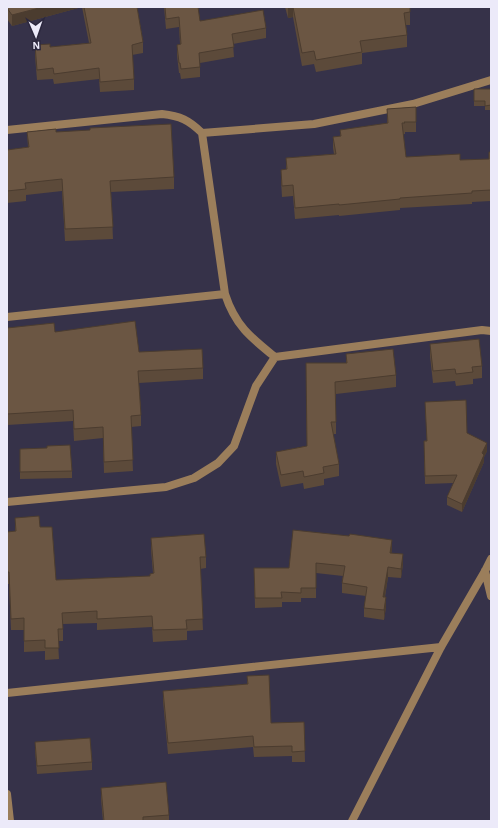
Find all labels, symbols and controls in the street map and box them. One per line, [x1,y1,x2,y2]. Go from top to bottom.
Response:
north arrow [16,16,56,56]
text: N [32,40,40,51]

